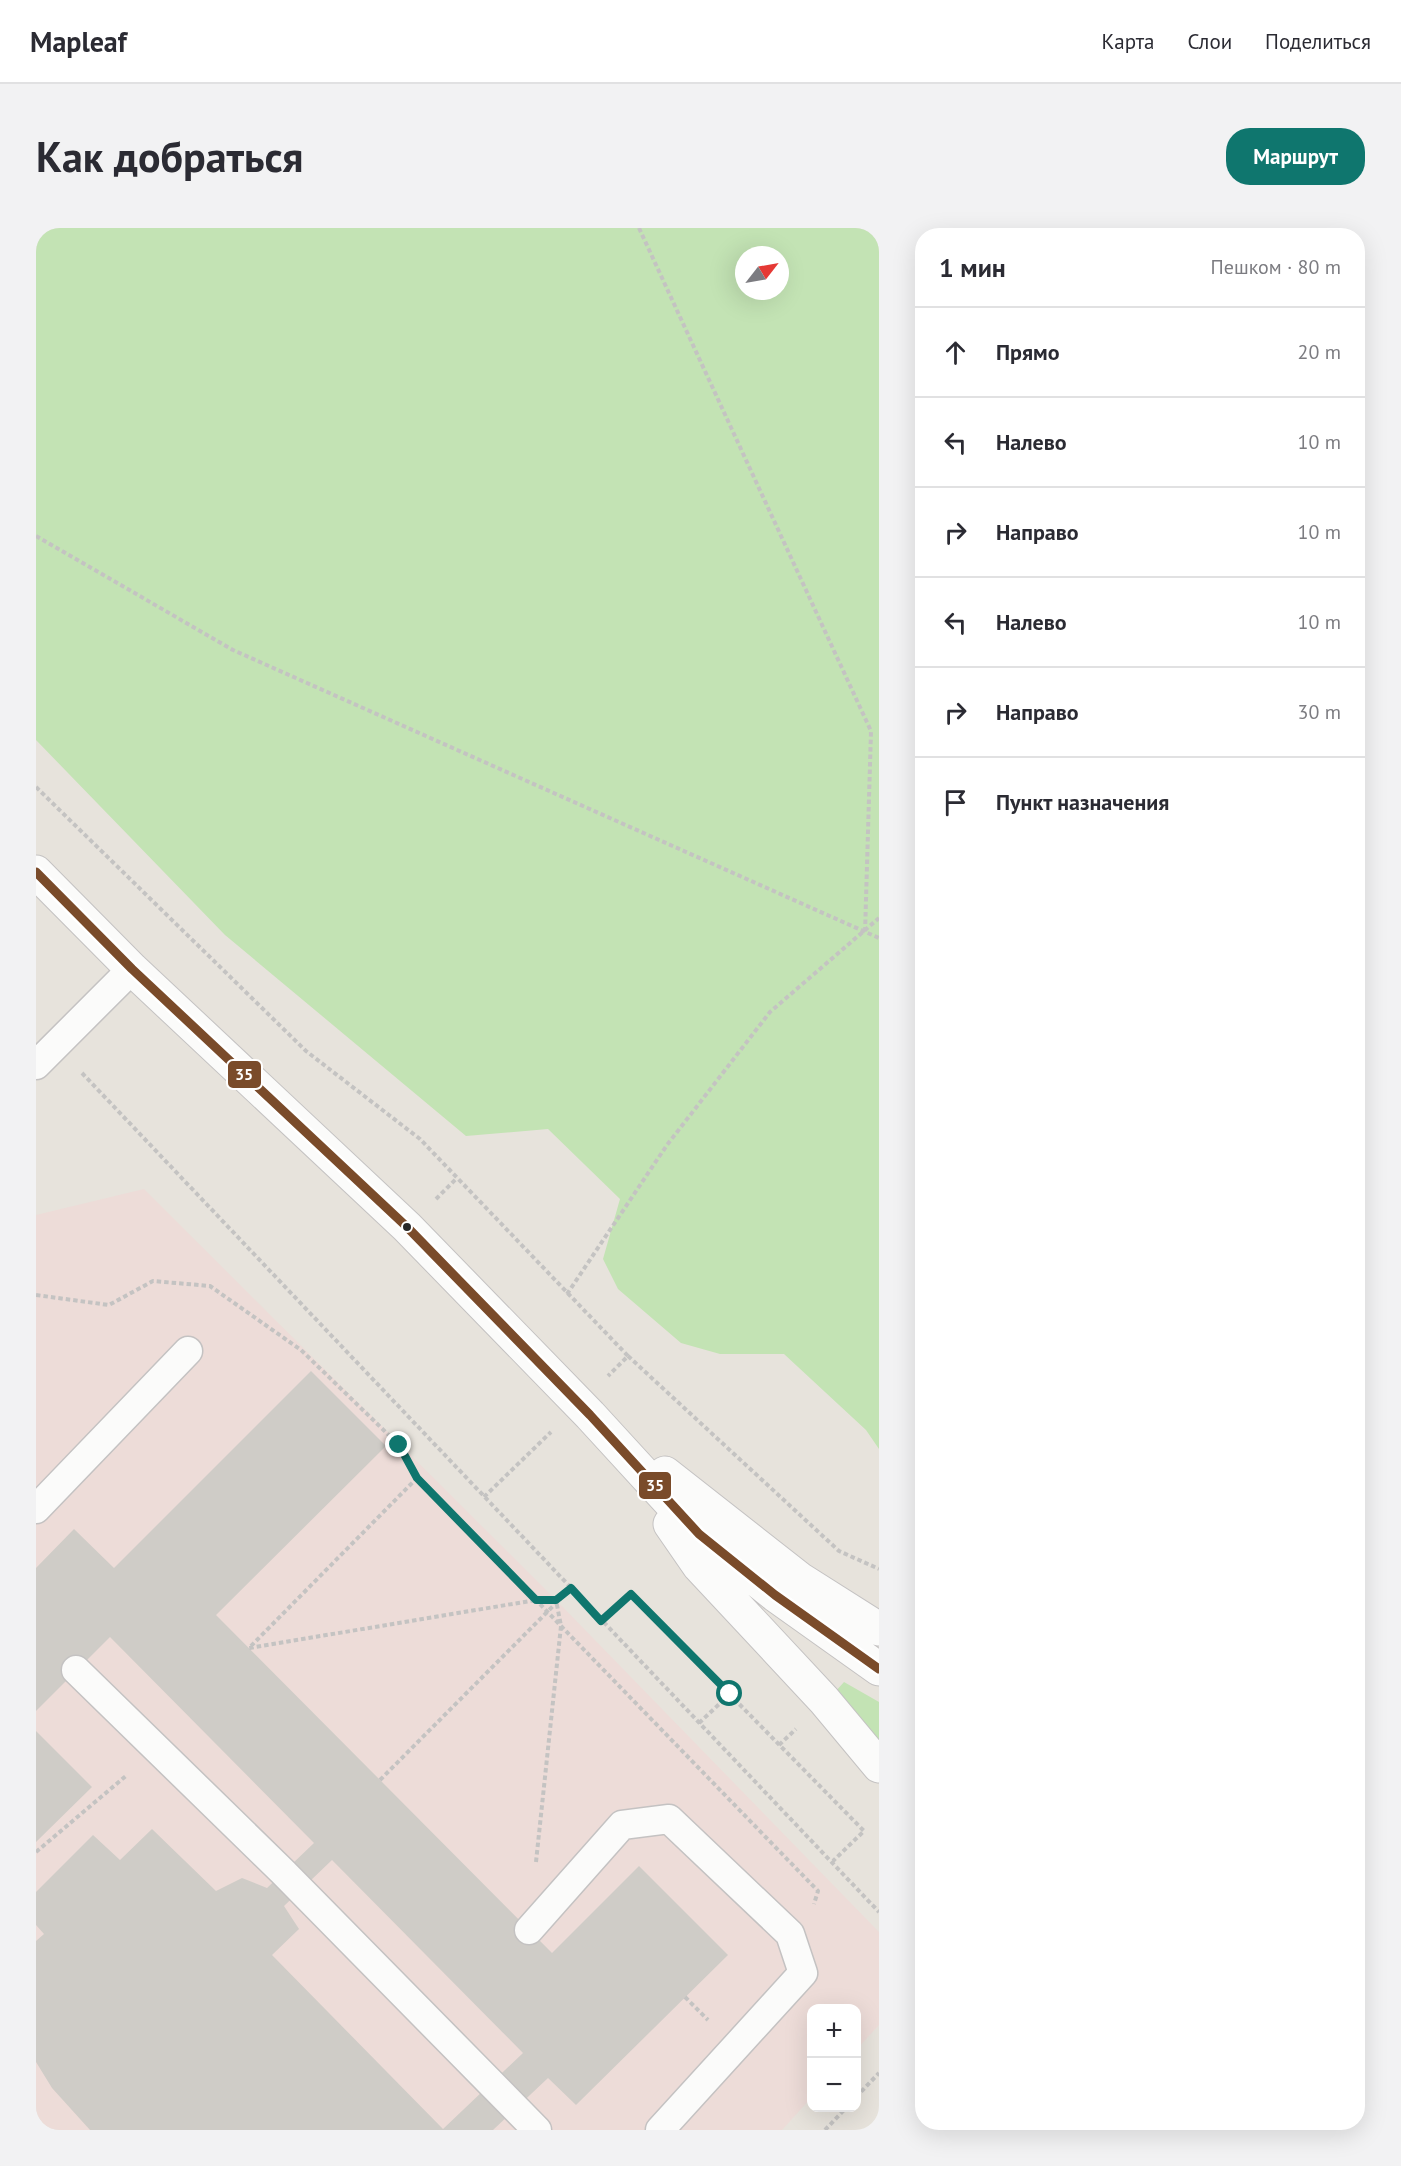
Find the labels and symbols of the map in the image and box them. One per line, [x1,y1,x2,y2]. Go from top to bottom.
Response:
north arrow [735,246,789,300]
line badge: 35 [227,1060,262,1089]
text: 35 [235,1064,253,1084]
unlabelled marker [401,1221,413,1233]
route end [385,1431,411,1457]
line badge: 35 [638,1471,672,1500]
text: 35 [646,1475,664,1495]
route start [716,1680,742,1706]

